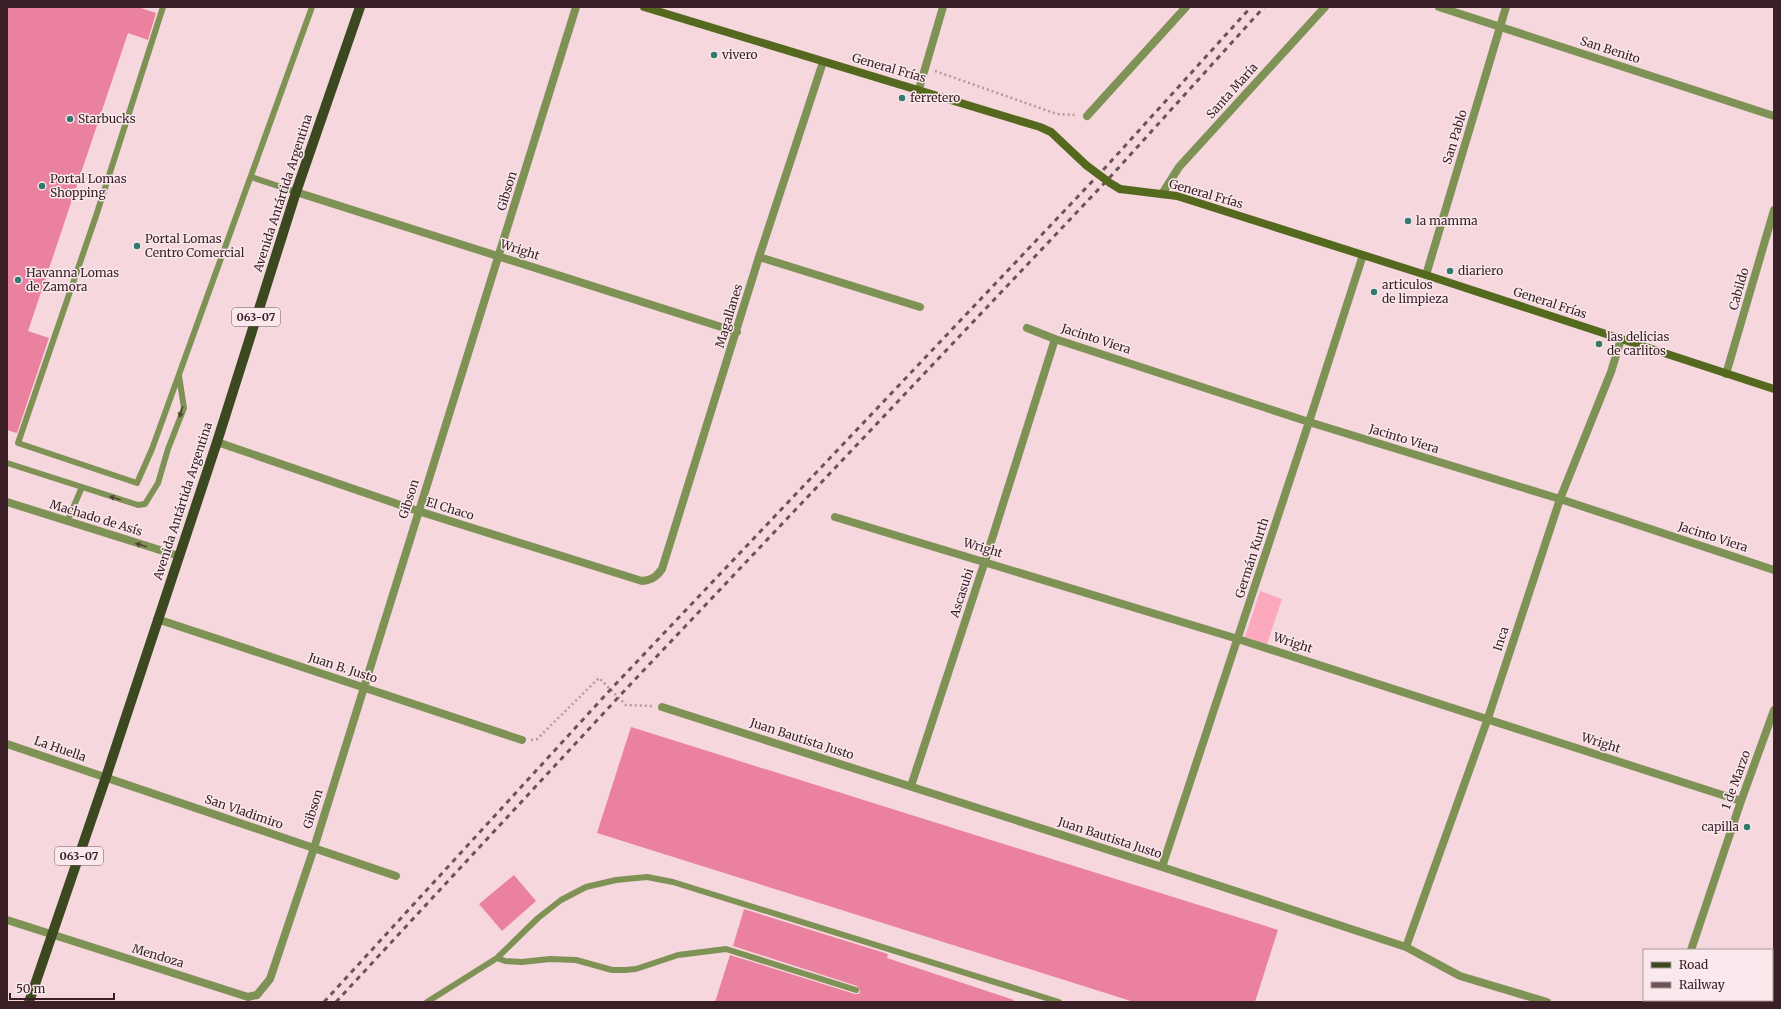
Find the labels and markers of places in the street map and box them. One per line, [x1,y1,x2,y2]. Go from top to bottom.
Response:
place label: vivero [721,47,758,62]
marker: vivero [709,50,719,60]
place label: ferretero [910,90,960,105]
marker: ferretero [897,93,907,103]
place label: Starbucks [78,111,136,126]
marker: Starbucks [65,114,75,124]
place label: Portal Lomas Shopping [50,171,127,200]
marker: Portal Lomas Shopping [37,181,47,191]
place label: la mamma [1416,213,1478,228]
marker: la mamma [1403,216,1413,226]
place label: Portal Lomas Centro Comercial [145,231,245,260]
marker: Portal Lomas Centro Comercial [132,241,142,251]
place label: diariero [1458,263,1503,278]
place label: Havanna Lomas de Zamora [26,265,119,294]
marker: diariero [1445,266,1455,276]
marker: Havanna Lomas de Zamora [13,275,23,285]
place label: articulos de limpieza [1382,277,1449,306]
marker: articulos de limpieza [1369,287,1379,297]
place label: las delicias de carlitos [1607,329,1669,358]
marker: las delicias de carlitos [1594,339,1604,349]
place label: capilla [1702,819,1740,834]
marker: capilla [1742,822,1752,832]

